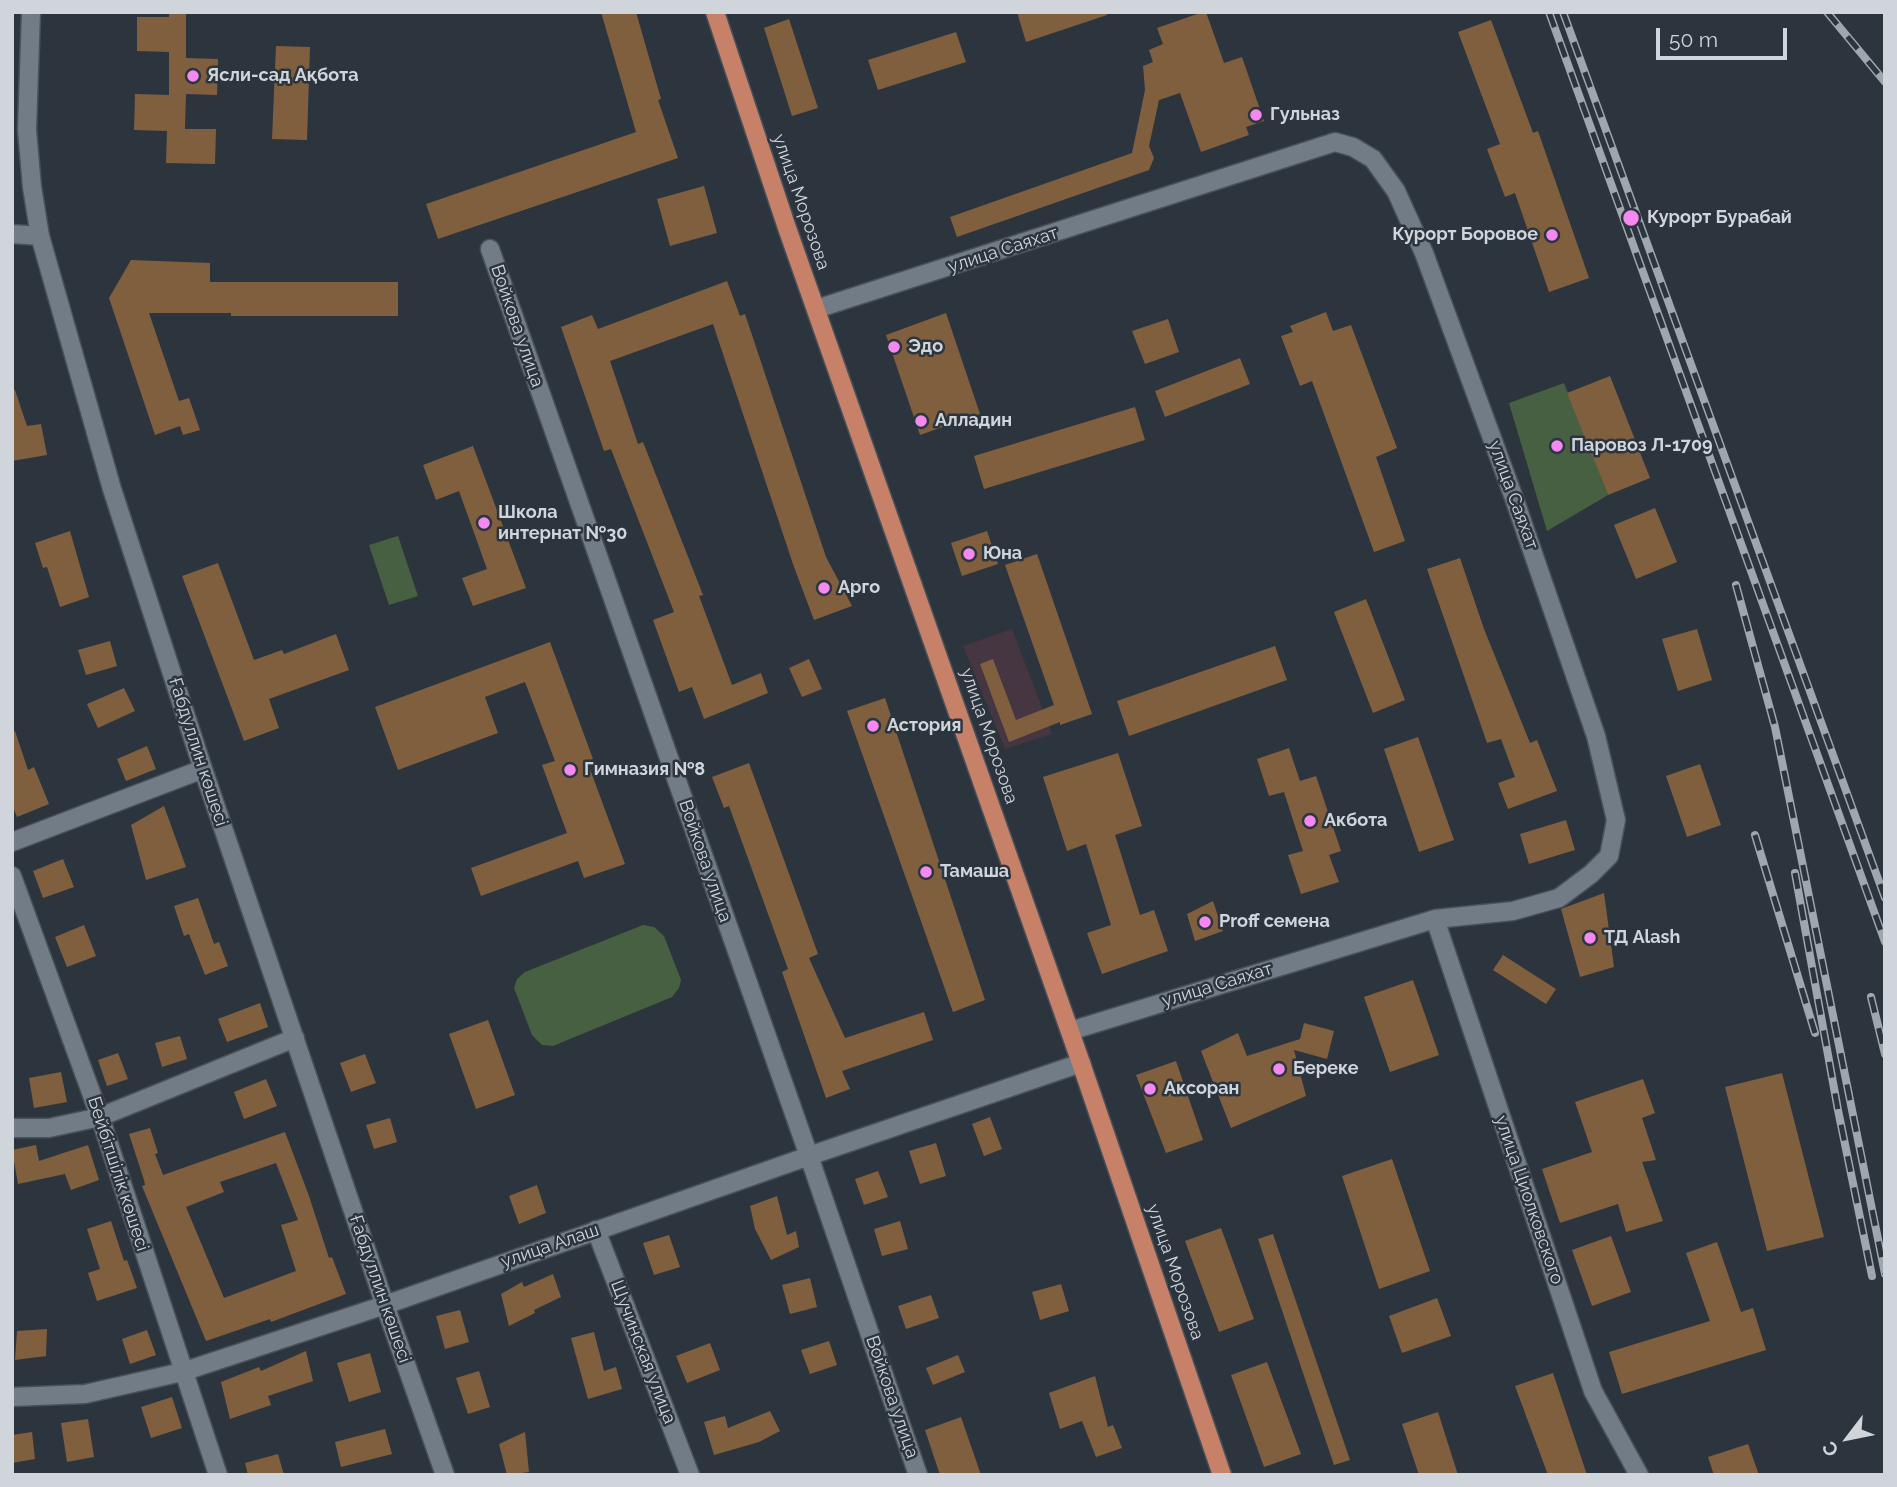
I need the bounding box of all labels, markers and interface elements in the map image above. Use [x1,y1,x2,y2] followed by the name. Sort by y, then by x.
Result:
[1659,14,1790,58] scale bar
[1669,27,1718,52] text: 50 m
[207,65,358,87] place label: Ясли-сад Ақбота
[185,68,201,84] marker: Ясли-сад Ақбота
[1270,104,1340,126] place label: Гульназ
[1248,107,1264,123] marker: Гульназ
[768,131,834,273] street label: улица Морозова
[1647,207,1792,229] place label: Курорт Бурабай
[1621,208,1641,228] marker: Курорт Бурабай
[945,222,1061,278] street label: улица Саяхат
[1392,224,1538,246] place label: Курорт Боровое
[1544,227,1560,243] marker: Курорт Боровое
[486,262,548,390] street label: Войкова улица
[908,336,943,358] place label: Эдо
[886,339,902,355] marker: Эдо
[935,410,1012,432] place label: Алладин
[913,413,929,429] marker: Алладин
[1571,435,1713,457] place label: Паровоз Л-1709
[1483,438,1543,552] street label: улица Саяхат
[1549,438,1565,454] marker: Паровоз Л-1709
[498,502,627,544] place label: Школа интернат №30
[476,515,492,531] marker: Школа интернат №30
[983,543,1022,565] place label: Юна
[961,546,977,562] marker: Юна
[838,577,880,599] place label: Арго
[816,580,832,596] marker: Арго
[956,665,1022,807] street label: улица Морозова
[164,675,232,829] street label: Ғабдуллин көшесі
[887,715,961,737] place label: Астория
[865,718,881,734] marker: Астория
[584,759,705,781] place label: Гимназия №8
[562,762,578,778] marker: Гимназия №8
[674,797,736,925] street label: Войкова улица
[1324,810,1387,832] place label: Акбота
[1302,813,1318,829] marker: Акбота
[940,861,1009,883] place label: Тамаша
[918,864,934,880] marker: Тамаша
[1219,911,1330,933] place label: Proff семена
[1197,914,1213,930] marker: Proff семена
[1604,927,1680,949] place label: ТД Alash
[1582,930,1598,946] marker: ТД Alash
[1159,958,1275,1012] street label: улица Саяхат
[1293,1058,1359,1080] place label: Береке
[1271,1061,1287,1077] marker: Береке
[1164,1078,1239,1100] place label: Аксоран
[1142,1081,1158,1097] marker: Аксоран
[83,1094,153,1254] street label: Бейбітшілік көшесі
[1490,1113,1568,1287] street label: улица Циолковского
[1142,1201,1208,1343] street label: улица Морозова
[345,1212,415,1366] street label: Ғабдуллин көшесі
[498,1219,602,1273] street label: улица Алаш
[606,1277,680,1427] street label: Щучинская улица
[861,1333,923,1461] street label: Войкова улица
[1813,1403,1883,1473] north arrow
[1817,1438,1843,1460] text: С

